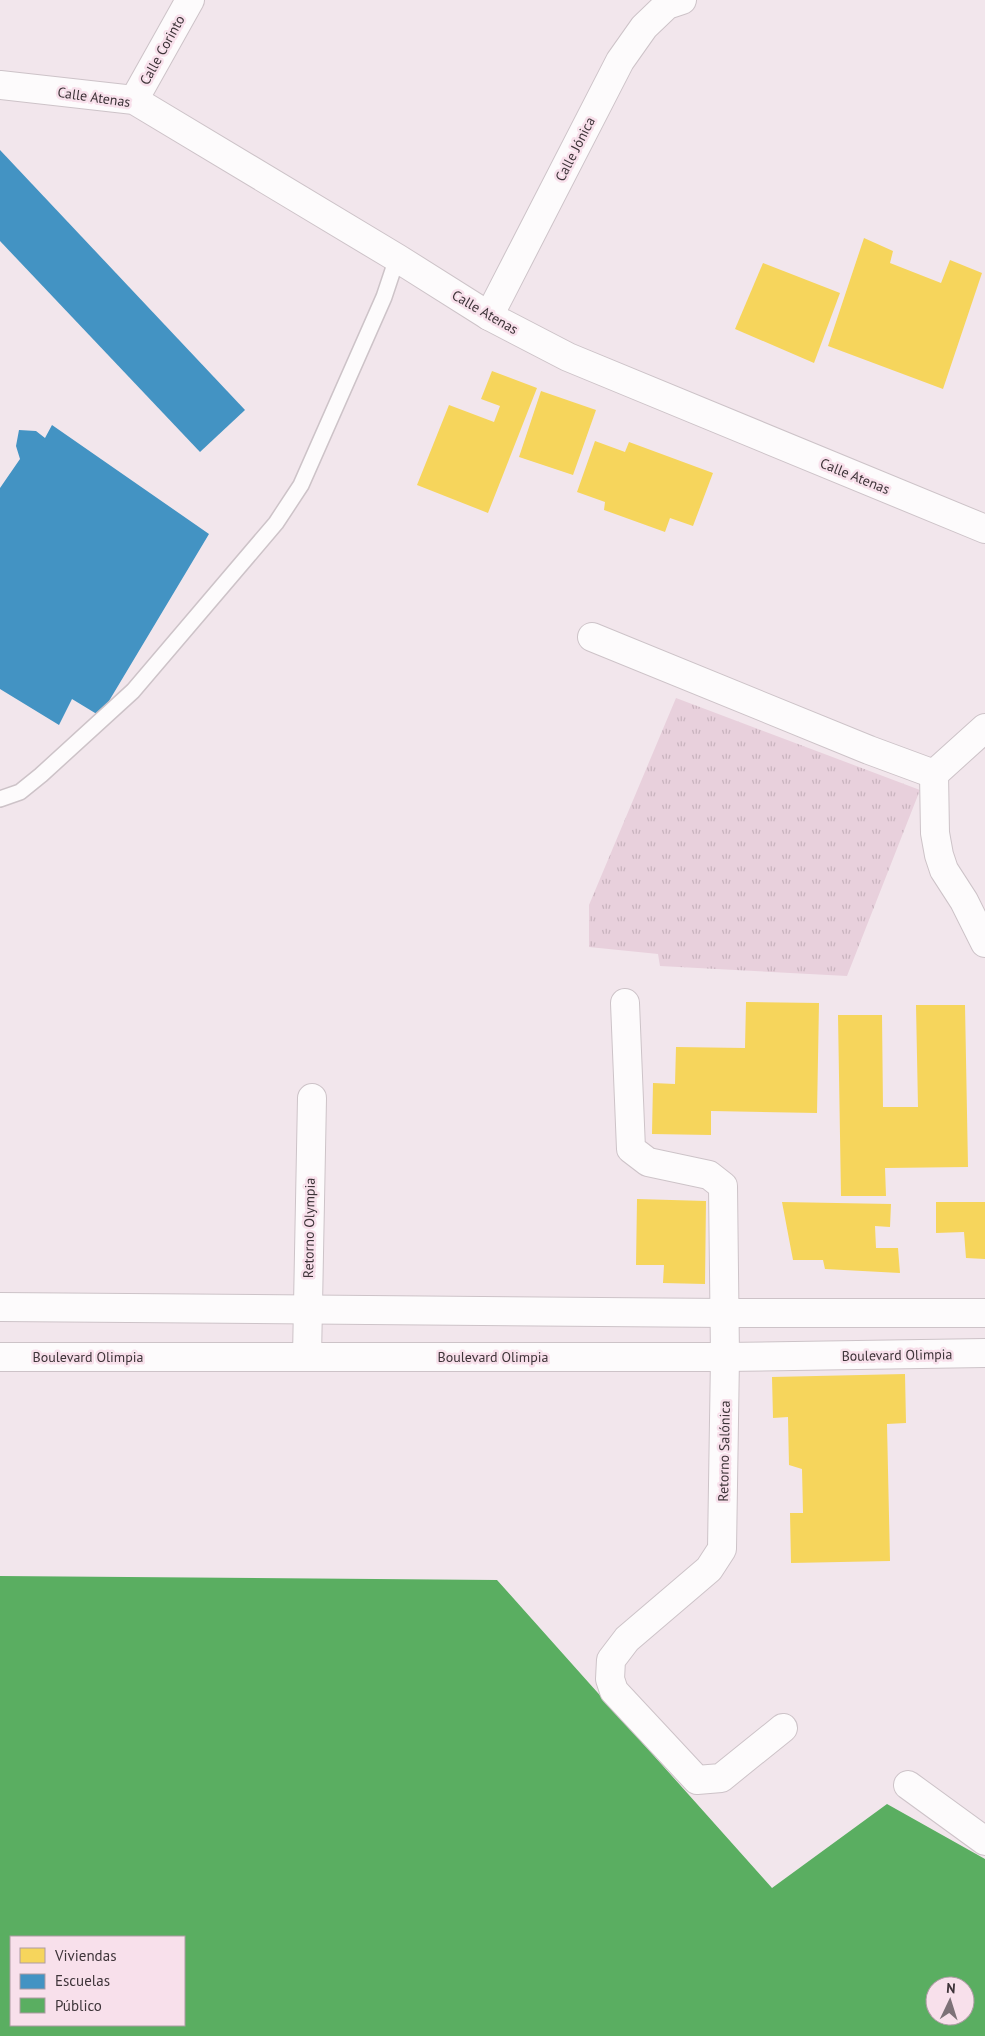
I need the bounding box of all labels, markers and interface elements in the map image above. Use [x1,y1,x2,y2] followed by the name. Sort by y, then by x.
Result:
[135,12,189,88] street label: Calle Corinto
[56,83,132,111] street label: Calle Atenas
[551,114,599,184] street label: Calle Jónica
[449,286,521,338] street label: Calle Atenas
[818,454,893,498] street label: Calle Atenas
[299,1178,319,1278] street label: Retorno Olympia
[841,1345,953,1365] street label: Boulevard Olimpia
[33,1348,143,1366] street label: Boulevard Olimpia
[438,1348,548,1366] street label: Boulevard Olimpia
[714,1400,734,1502] street label: Retorno Salónica
[10,1936,185,2026] legend
[54,1946,116,1965] text: Viviendas
[55,1971,110,1990] text: Escuelas
[925,1976,975,2026] north arrow
[946,1979,956,1997] text: N
[55,1996,102,2015] text: Público

